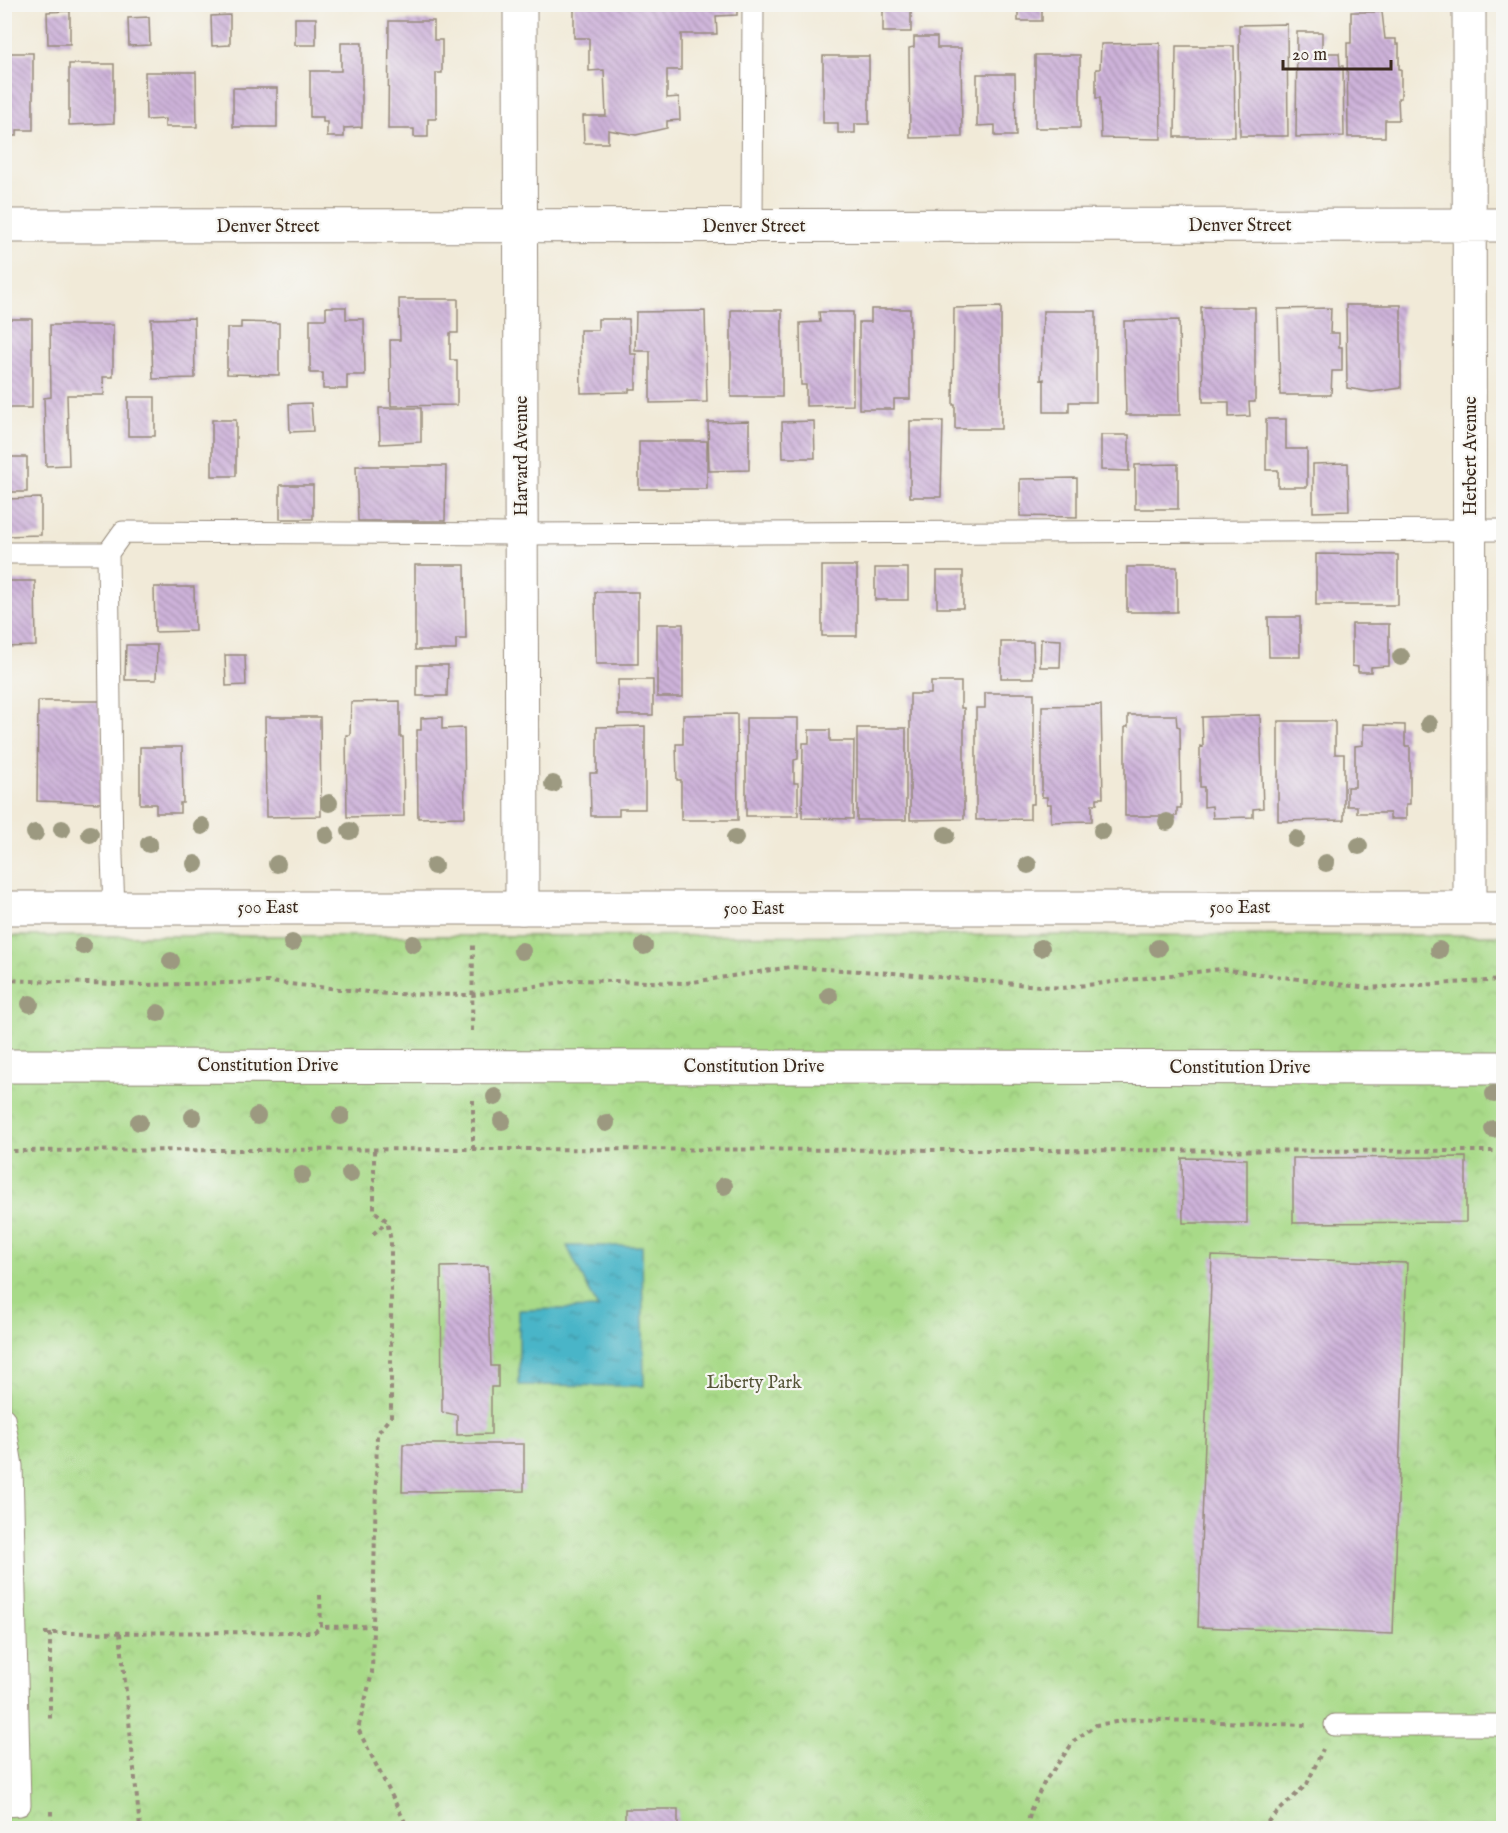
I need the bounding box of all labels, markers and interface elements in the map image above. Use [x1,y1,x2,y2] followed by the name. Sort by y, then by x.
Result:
[1283,33,1391,71] scale bar
[1292,44,1327,67] text: 20 m
[1188,215,1292,238] street label: Denver Street
[216,216,320,239] street label: Denver Street
[702,216,806,239] street label: Denver Street
[511,396,534,516] street label: Harvard Avenue
[1460,396,1483,516] street label: Herbert Avenue
[238,897,298,920] street label: 500 East
[1210,897,1270,920] street label: 500 East
[724,898,784,921] street label: 500 East
[198,1055,338,1078] street label: Constitution Drive
[684,1056,824,1079] street label: Constitution Drive
[1170,1057,1310,1080] street label: Constitution Drive
[706,1372,802,1395] park label: Liberty Park

